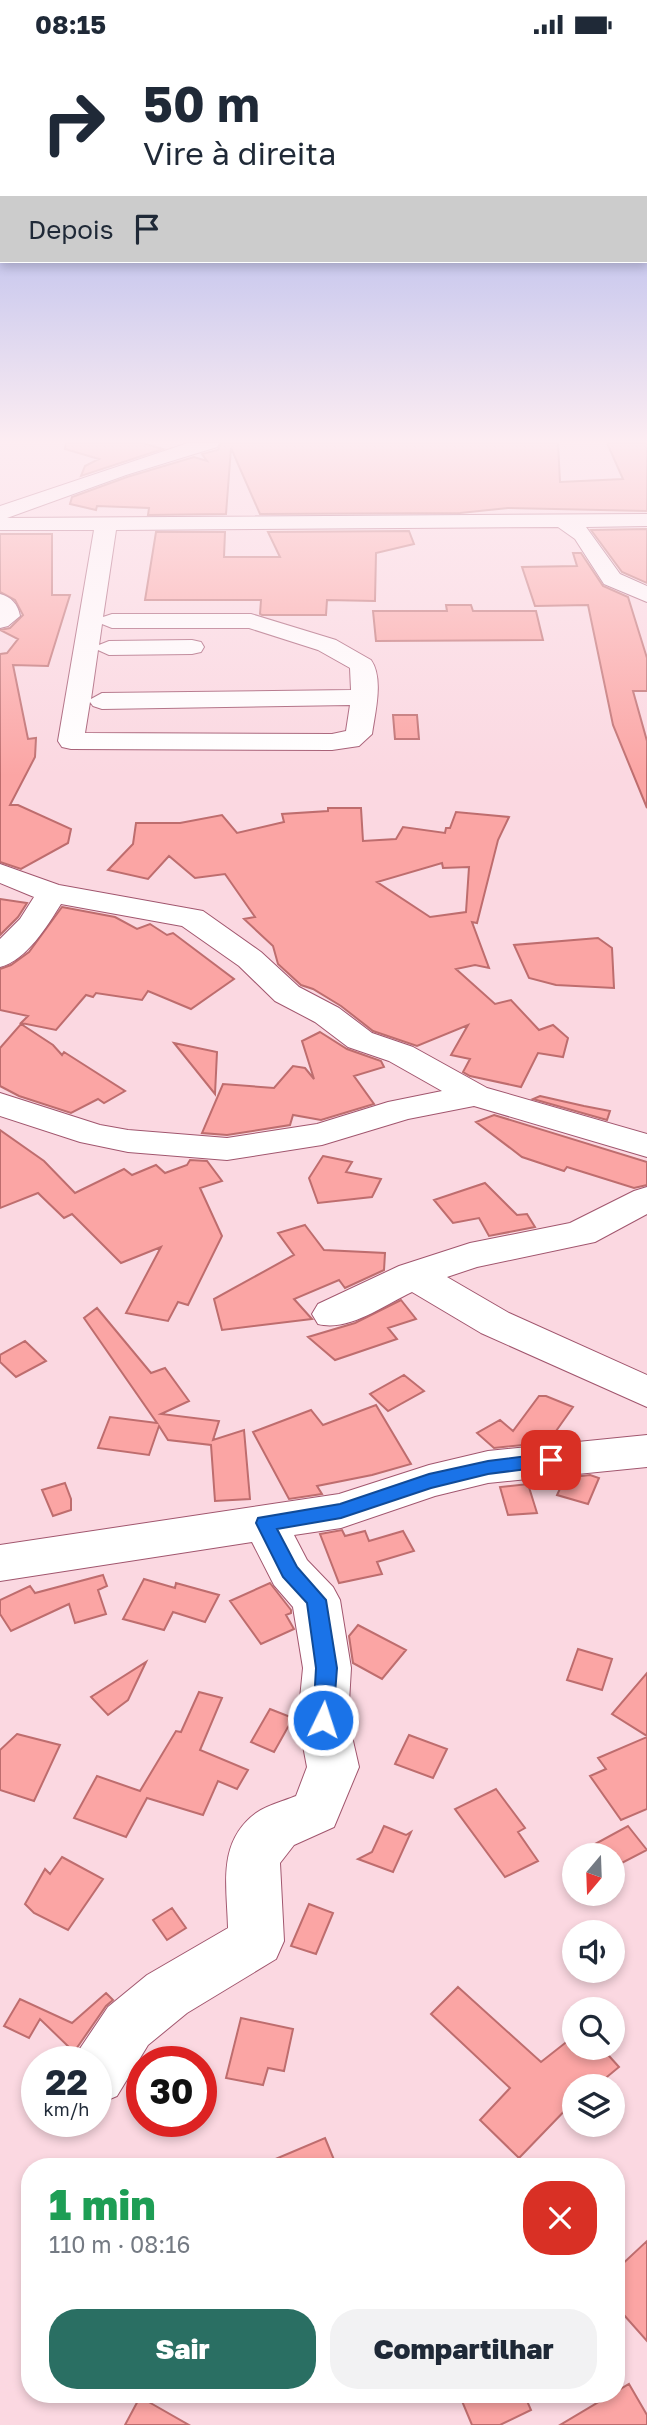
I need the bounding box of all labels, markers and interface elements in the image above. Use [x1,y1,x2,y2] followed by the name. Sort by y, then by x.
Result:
[35,9,106,40] text: 08:15
[143,74,260,133] text: 50 m
[28,77,119,168] icon: right
[143,134,336,172] text: Vire à direita
[128,210,166,248] icon: arrive
[28,214,114,245] text: Depois
[521,1430,581,1490] pin
[532,1441,570,1479] icon: arrive
[286,1683,360,1757] position arrow
[562,1843,625,1906] north arrow
[562,1843,625,2137] map controls
[562,1920,625,1983] button: sound
[562,1997,625,2060] button: search
[126,2046,217,2137] speed limit sign: 30
[45,2061,88,2103] text: 22
[562,2074,625,2137] button: layers
[44,2098,89,2120] text: km/h
[49,2179,156,2229] text: 1 min
[523,2181,597,2255] button: close
[49,2230,190,2258] text: 110 m · 08:16
[49,2309,316,2389] button: Sair
[330,2309,597,2389] button: Compartilhar

